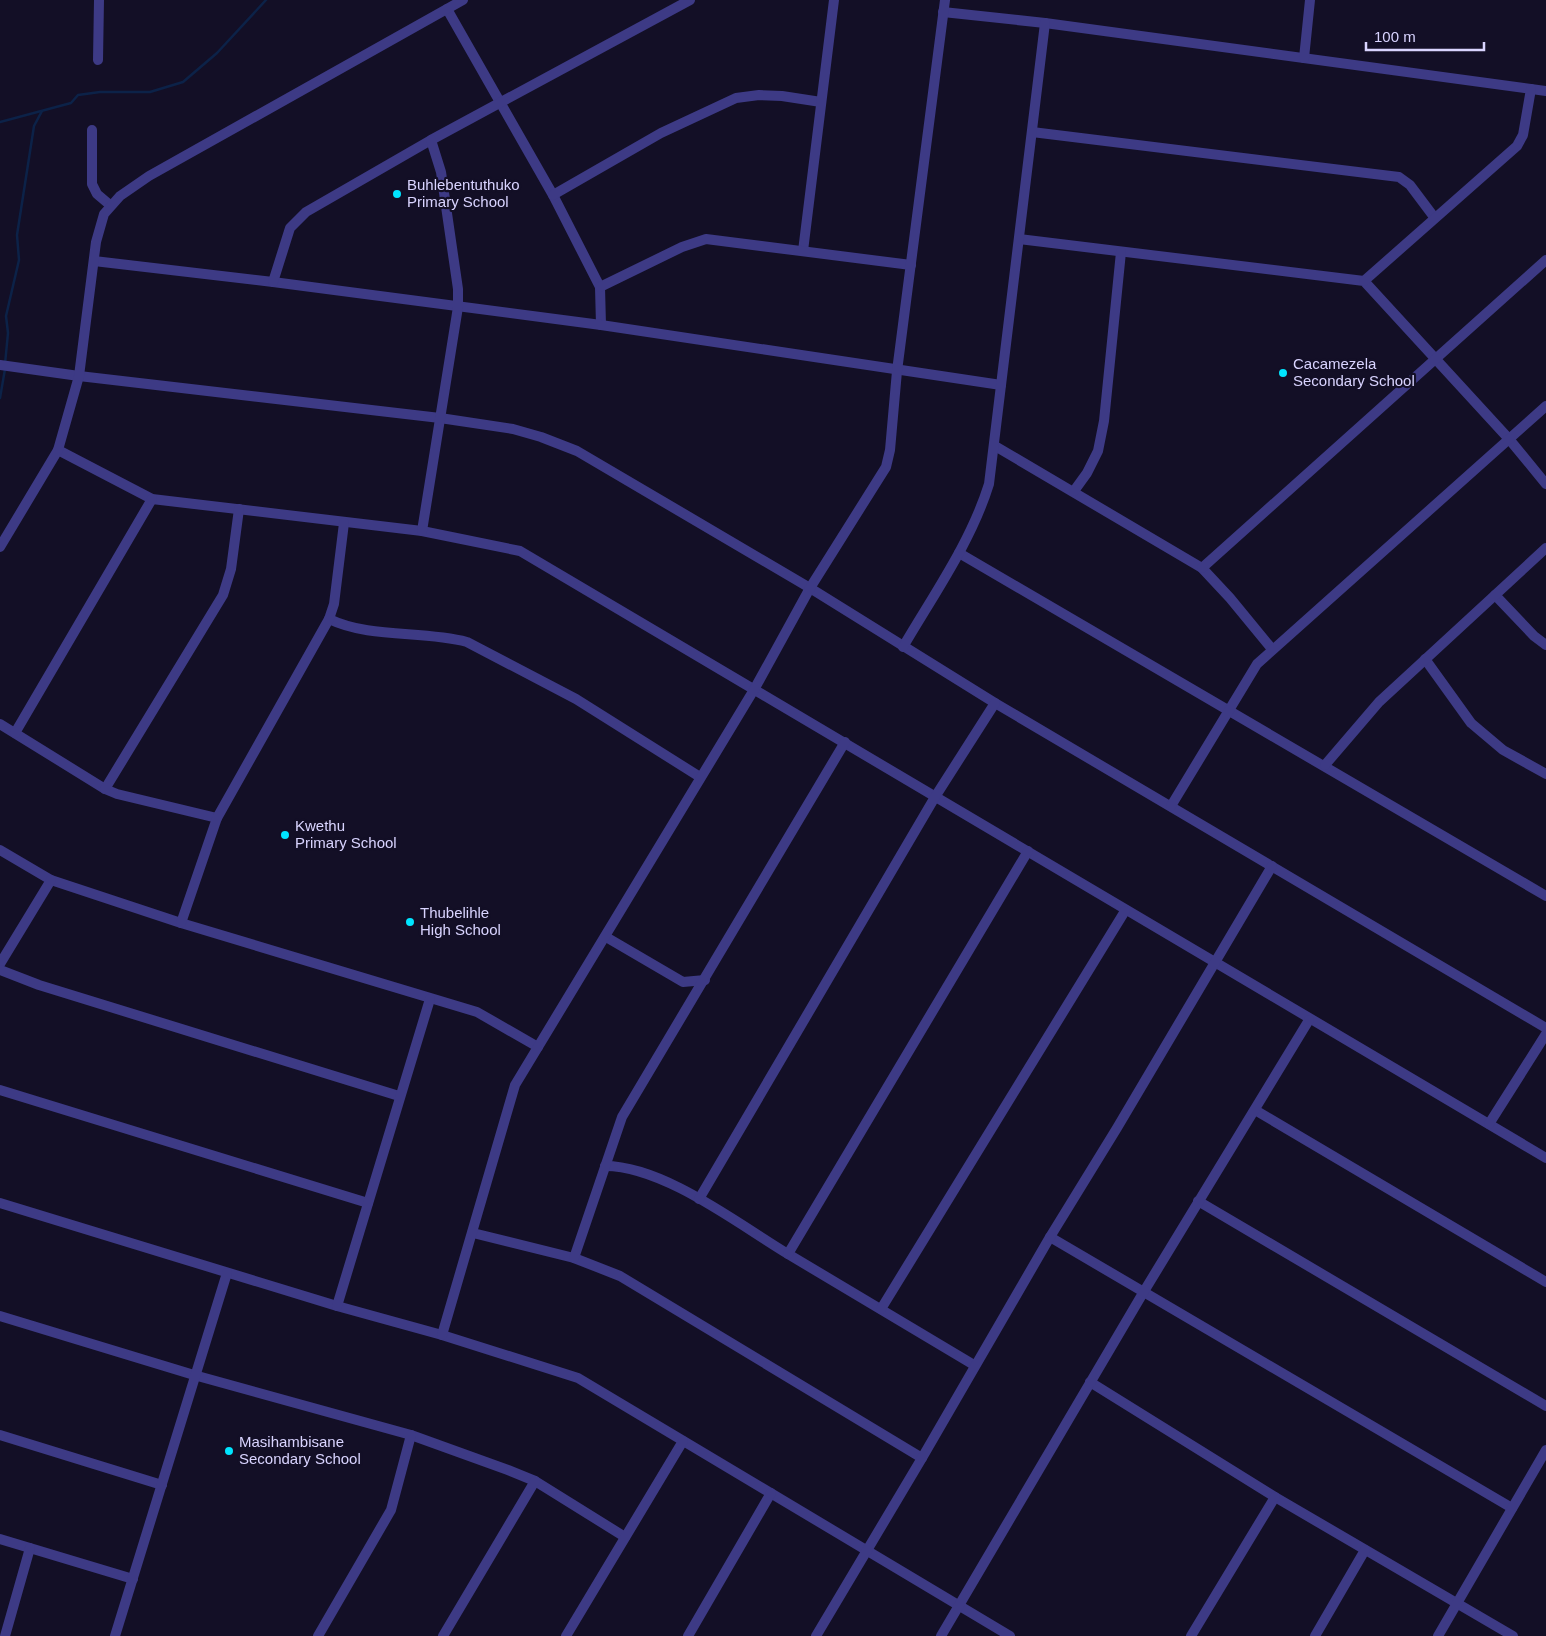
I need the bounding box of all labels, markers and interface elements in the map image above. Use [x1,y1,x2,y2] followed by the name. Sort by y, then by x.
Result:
[1366,20,1484,52] scale bar
[1374,28,1416,45] text: 100 m
[407,176,520,210] place label: Buhlebentuthuko Primary School
[391,188,403,200] marker: Buhlebentuthuko Primary School
[1293,355,1415,389] place label: Cacamezela Secondary School
[1277,367,1289,379] marker: Cacamezela Secondary School
[295,817,397,851] place label: Kwethu Primary School
[279,829,291,841] marker: Kwethu Primary School
[420,904,501,938] place label: Thubelihle High School
[404,916,416,928] marker: Thubelihle High School
[239,1433,361,1467] place label: Masihambisane Secondary School
[223,1445,235,1457] marker: Masihambisane Secondary School

